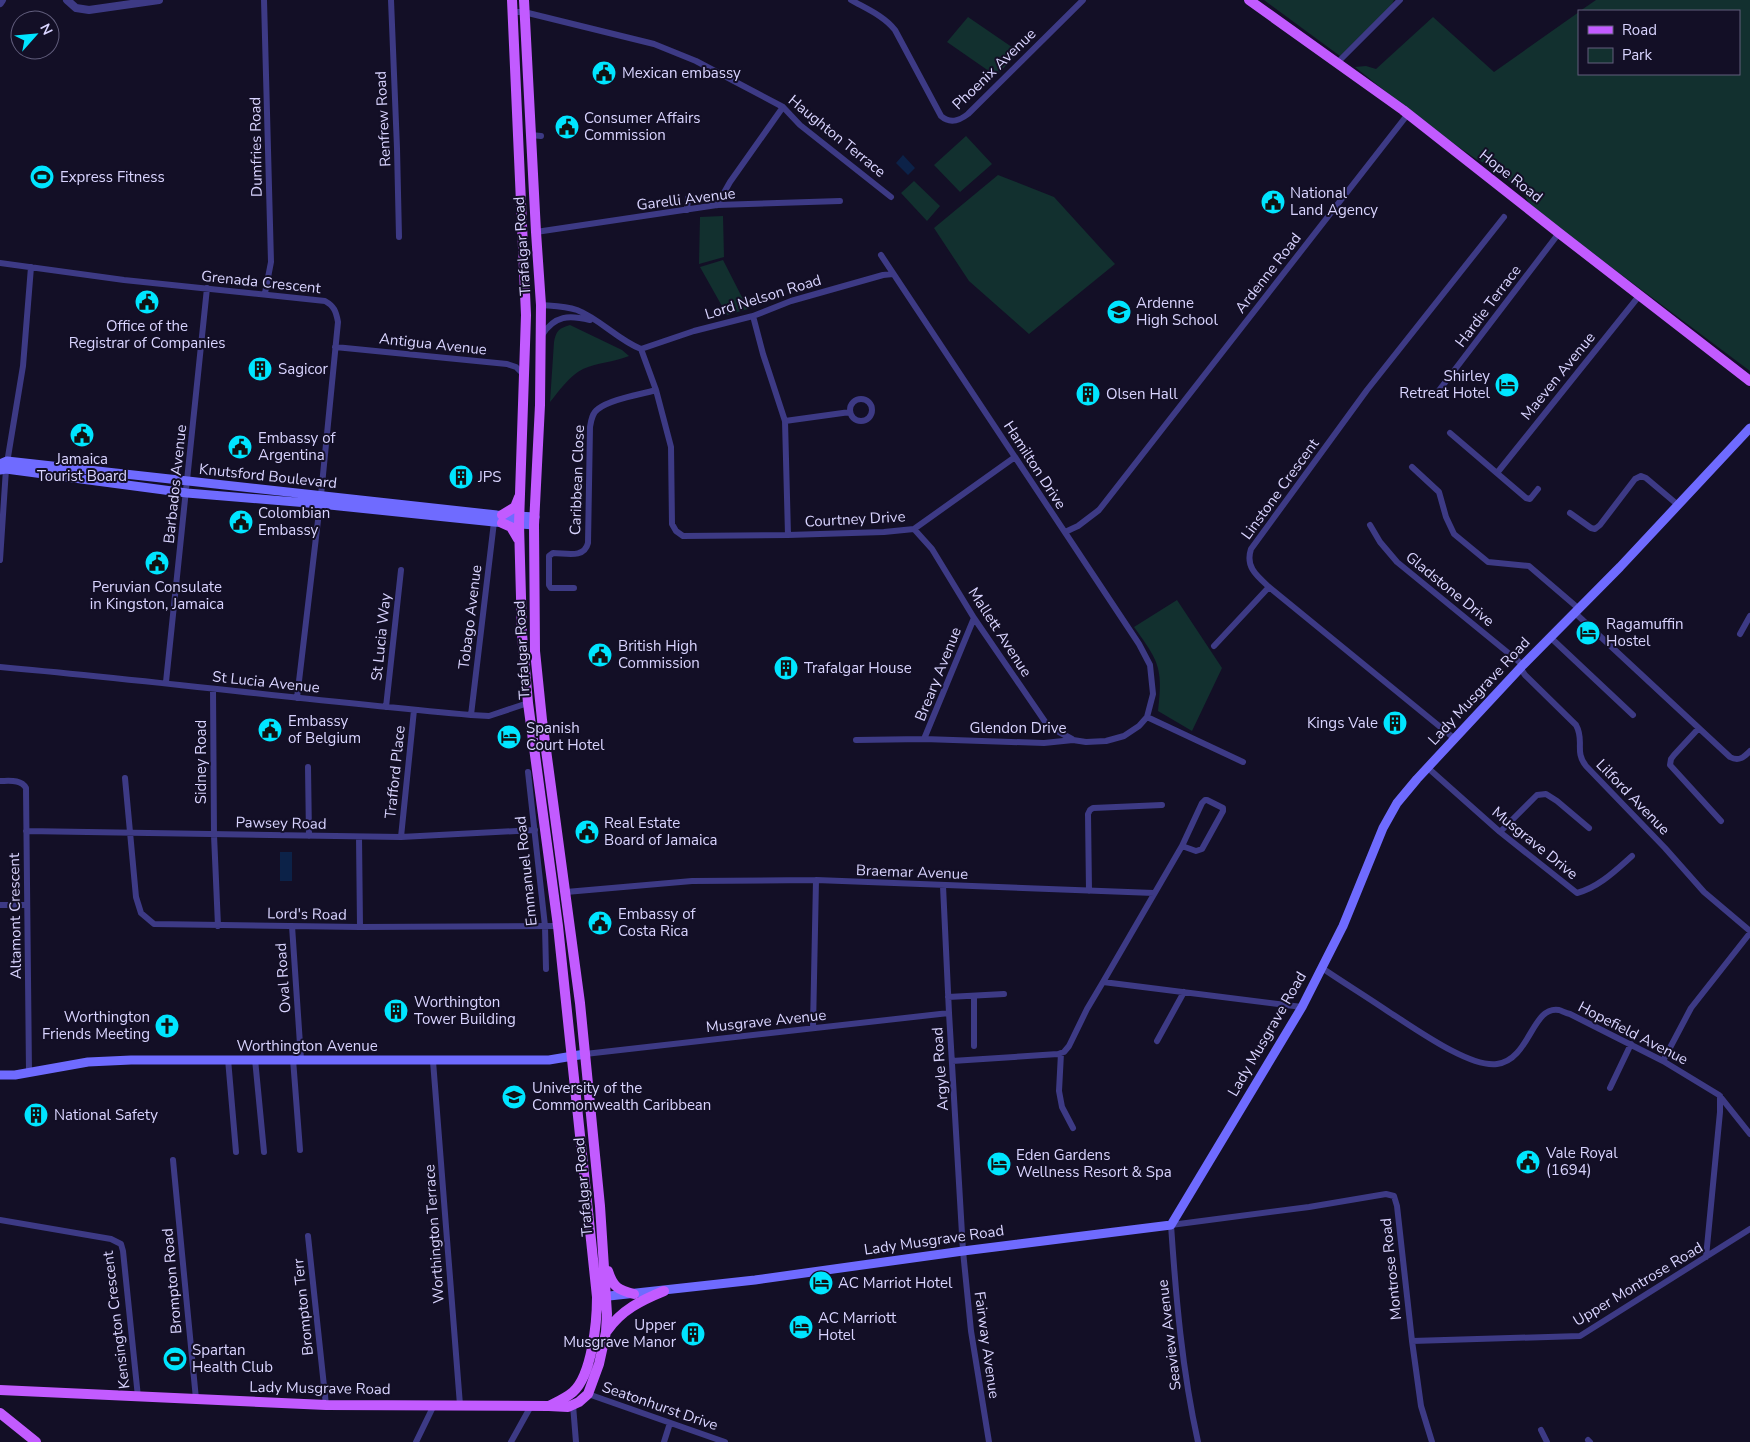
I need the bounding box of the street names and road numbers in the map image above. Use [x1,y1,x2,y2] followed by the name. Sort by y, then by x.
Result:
[948,24,1040,114] street label: Phoenix Avenue
[371,71,395,167] street label: Renfrew Road
[784,90,890,182] street label: Haughton Terrace
[245,97,267,197] street label: Dumfries Road
[1475,145,1547,207] street label: Hope Road
[635,183,737,215] street label: Garelli Avenue
[509,196,535,296] street label: Trafalgar Road
[1230,229,1306,317] street label: Ardenne Road
[1451,261,1525,351] street label: Hardie Terrace
[200,266,323,298] street label: Grenada Crescent
[702,270,824,324] street label: Lord Nelson Road
[378,328,488,360] street label: Antigua Avenue
[1516,328,1600,424] street label: Maeven Avenue
[999,417,1071,513] street label: Hamilton Drive
[159,424,191,544] street label: Barbados Avenue
[565,424,589,536] street label: Caribbean Close
[1237,434,1324,544] street label: Linstone Crescent
[198,459,338,493] street label: Knutsford Boulevard
[804,506,906,532] street label: Courtney Drive
[1401,547,1499,631] street label: Gladstone Drive
[454,564,486,670] street label: Tobago Avenue
[964,583,1036,681] street label: Mallett Avenue
[366,592,396,682] street label: St Lucia Way
[509,600,535,700] street label: Trafalgar Road
[910,624,966,724] street label: Breary Avenue
[1424,633,1534,749] street label: Lady Musgrave Road
[211,666,321,698] street label: St Lucia Avenue
[970,718,1066,738] street label: Glendon Drive
[191,720,211,804] street label: Sidney Road
[380,724,410,820] street label: Trafford Place
[1592,755,1674,839] street label: Lilford Avenue
[1488,802,1582,884] street label: Musgrave Drive
[235,812,327,834] street label: Pawsey Road
[510,815,542,927] street label: Emmanuel Road
[4,852,26,979] street label: Altamont Crescent
[855,860,969,884] street label: Braemar Avenue
[267,903,347,925] street label: Lord's Road
[271,942,295,1014] street label: Oval Road
[1223,968,1311,1100] street label: Lady Musgrave Road
[1575,997,1691,1069] street label: Hopefield Avenue
[705,1005,827,1037] street label: Musgrave Avenue
[927,1026,953,1112] street label: Argyle Road
[236,1036,378,1056] street label: Worthington Avenue
[569,1137,597,1237] street label: Trafalgar Road
[419,1164,449,1304] street label: Worthington Terrace
[1376,1217,1406,1321] street label: Montrose Road
[863,1220,1005,1260] street label: Lady Musgrave Road
[157,1227,187,1335] street label: Brompton Road
[1569,1237,1707,1331] street label: Upper Montrose Road
[98,1249,134,1390] street label: Kensington Crescent
[288,1257,318,1357] street label: Brompton Terr
[1152,1278,1186,1392] street label: Seaview Avenue
[970,1290,1004,1400] street label: Fairway Avenue
[249,1377,391,1399] street label: Lady Musgrave Road
[599,1377,721,1435] street label: Seatonhurst Drive

